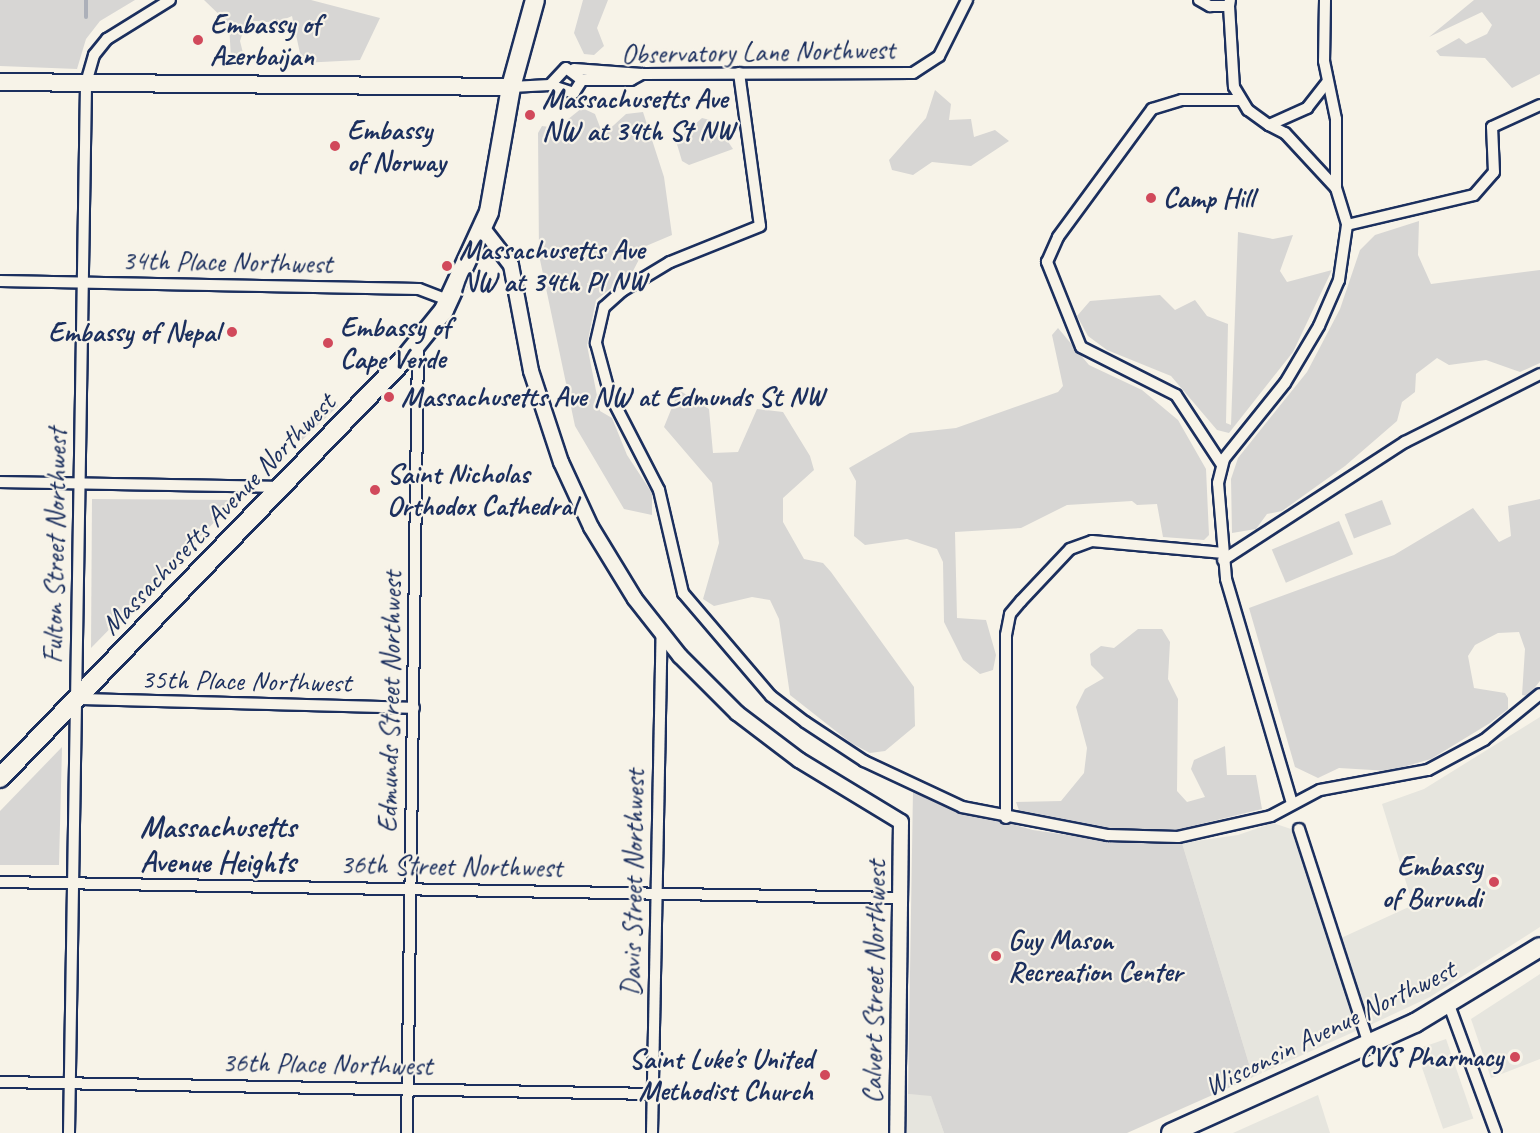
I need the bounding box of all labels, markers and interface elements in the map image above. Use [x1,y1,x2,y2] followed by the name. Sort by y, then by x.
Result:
[210,7,320,73] place label: Embassy of Azerbaijan
[191,33,205,47] marker: Embassy of Azerbaijan
[620,33,896,71] street label: Observatory Lane Northwest
[542,82,737,148] place label: Massachusetts Ave NW at 34th St NW
[523,108,537,122] marker: Massachusetts Ave NW at 34th St NW
[347,113,445,179] place label: Embassy of Norway
[328,139,342,153] marker: Embassy of Norway
[1163,181,1254,215] place label: Camp Hill
[1144,191,1158,205] marker: Camp Hill
[459,233,649,299] place label: Massachusetts Ave NW at 34th Pl NW
[121,243,333,281] street label: 34th Place Northwest
[440,259,454,273] marker: Massachusetts Ave NW at 34th Pl NW
[340,310,450,376] place label: Embassy of Cape Verde
[49,315,220,349] place label: Embassy of Nepal
[225,325,239,339] marker: Embassy of Nepal
[321,336,335,350] marker: Embassy of Cape Verde
[401,380,828,414] place label: Massachusetts Ave NW at Edmunds St NW
[94,386,342,642] street label: Massachusetts Avenue Northwest
[382,390,396,404] marker: Massachusetts Ave NW at Edmunds St NW
[36,428,74,664] street label: Fulton Street Northwest
[387,457,577,523] place label: Saint Nicholas Orthodox Cathedral
[368,483,382,497] marker: Saint Nicholas Orthodox Cathedral
[371,571,409,833] street label: Edmunds Street Northwest
[140,662,352,700] street label: 35th Place Northwest
[614,769,652,997] street label: Davis Street Northwest
[140,809,296,880] district label: Massachusetts Avenue Heights
[339,847,563,885] street label: 36th Street Northwest
[1382,849,1482,915] place label: Embassy of Burundi
[855,860,893,1104] street label: Calvert Street Northwest
[1487,875,1501,889] marker: Embassy of Burundi
[1008,923,1182,989] place label: Guy Mason Recreation Center
[989,949,1003,963] marker: Guy Mason Recreation Center
[1199,953,1461,1103] street label: Wisconsin Avenue Northwest
[1359,1040,1503,1074] place label: CVS Pharmacy
[630,1042,813,1108] place label: Saint Luke's United Methodist Church
[221,1045,433,1083] street label: 36th Place Northwest
[1508,1050,1522,1064] marker: CVS Pharmacy
[818,1068,832,1082] marker: Saint Luke's United Methodist Church

